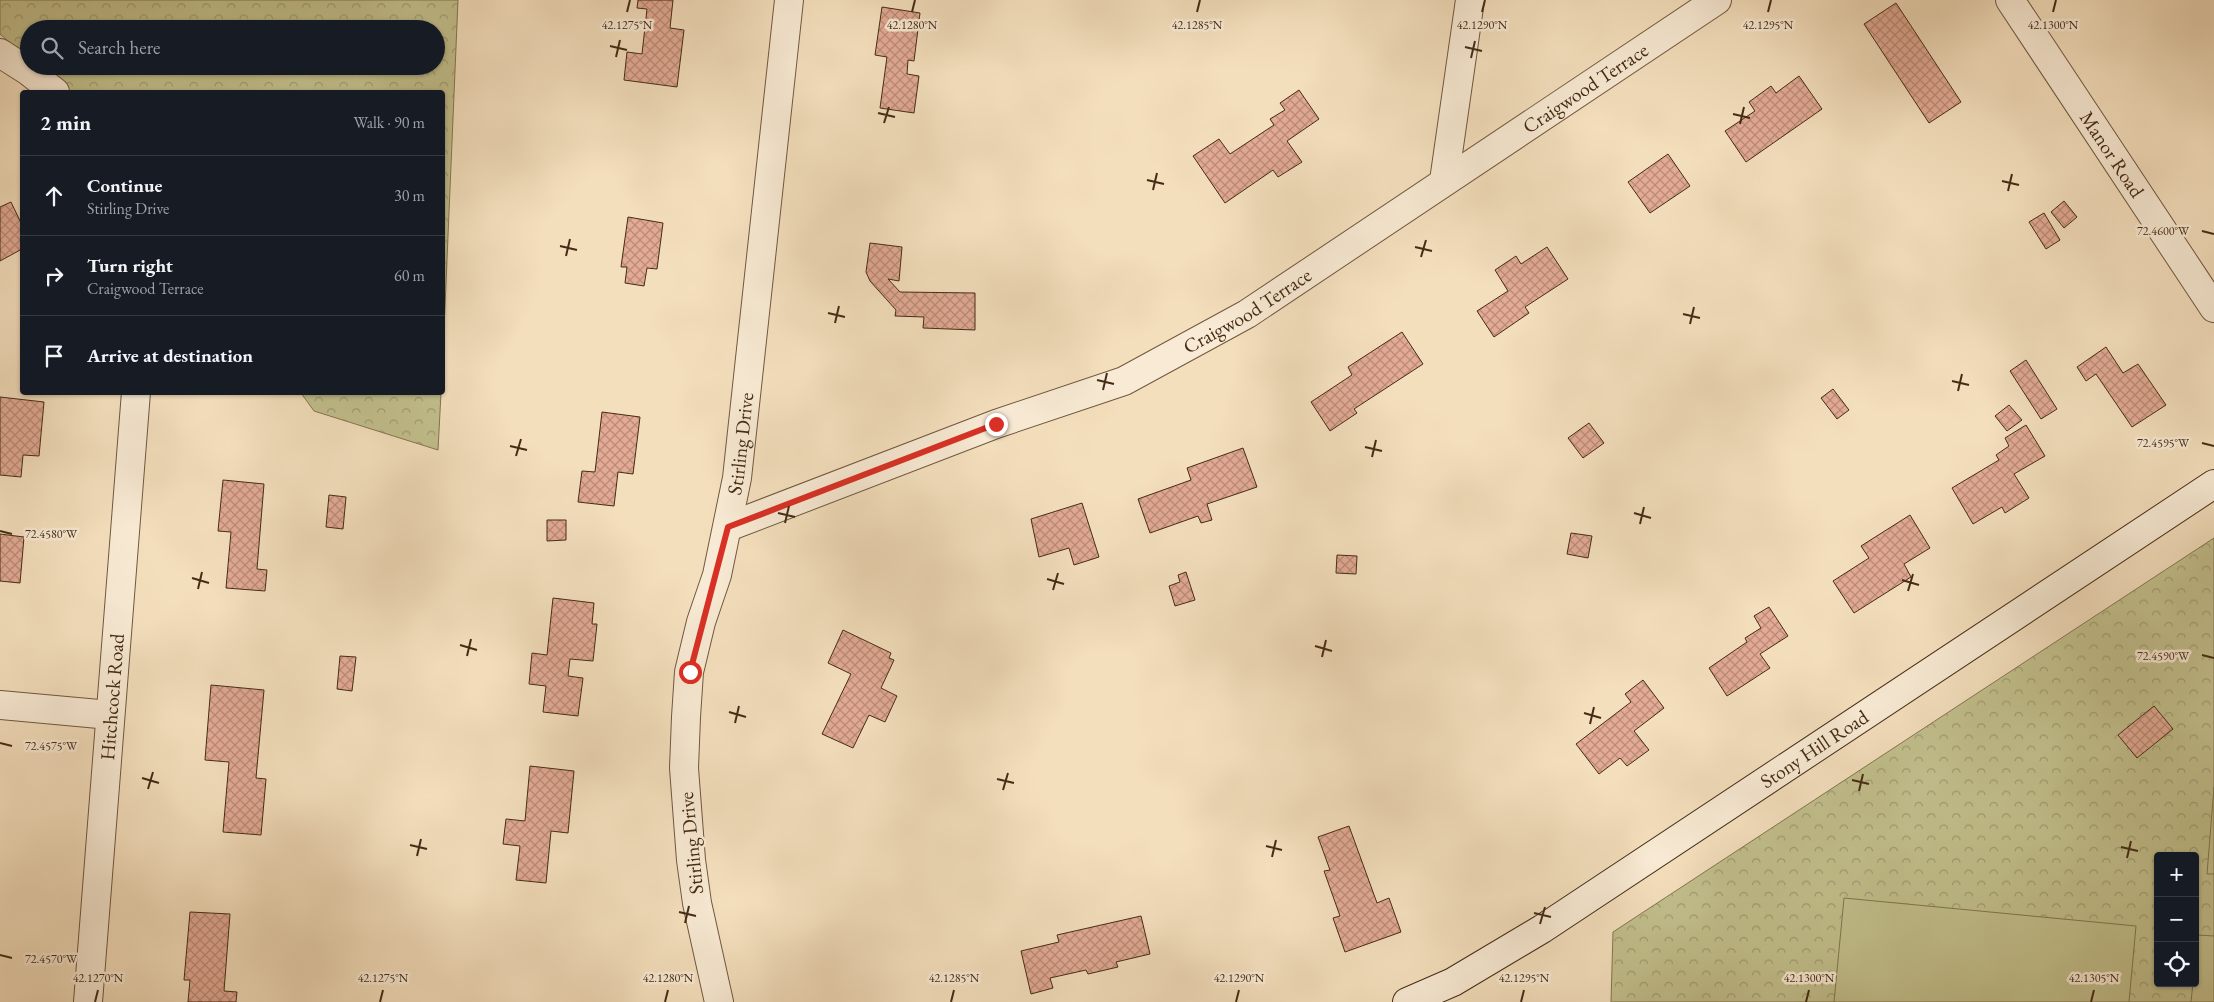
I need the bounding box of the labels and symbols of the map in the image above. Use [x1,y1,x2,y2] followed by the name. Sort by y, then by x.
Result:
[602,17,653,33] text: 42.1275°N
[887,17,938,33] text: 42.1280°N
[1172,17,1223,33] text: 42.1285°N
[1457,17,1508,33] text: 42.1290°N
[1743,17,1794,33] text: 42.1295°N
[2028,17,2079,33] text: 42.1300°N
[1517,37,1653,139] street label: Craigwood Terrace
[2074,106,2151,203] street label: Manor Road
[2137,223,2190,239] text: 72.4600°W
[1178,262,1316,359] street label: Craigwood Terrace
[721,391,759,497] street label: Stirling Drive
[985,413,1008,436] route end
[2137,435,2190,451] text: 72.4595°W
[25,526,78,542] text: 72.4580°W
[94,632,130,761] street label: Hitchcock Road
[2137,648,2190,664] text: 72.4590°W
[679,661,702,684] route start
[1755,703,1874,794] street label: Stony Hill Road
[25,738,78,754] text: 72.4575°W
[673,790,709,895] street label: Stirling Drive
[25,951,78,967] text: 72.4570°W
[73,970,124,986] text: 42.1270°N
[358,970,409,986] text: 42.1275°N
[643,970,694,986] text: 42.1280°N
[929,970,980,986] text: 42.1285°N
[1214,970,1265,986] text: 42.1290°N
[1499,970,1550,986] text: 42.1295°N
[1784,970,1835,986] text: 42.1300°N
[2069,970,2120,986] text: 42.1305°N

